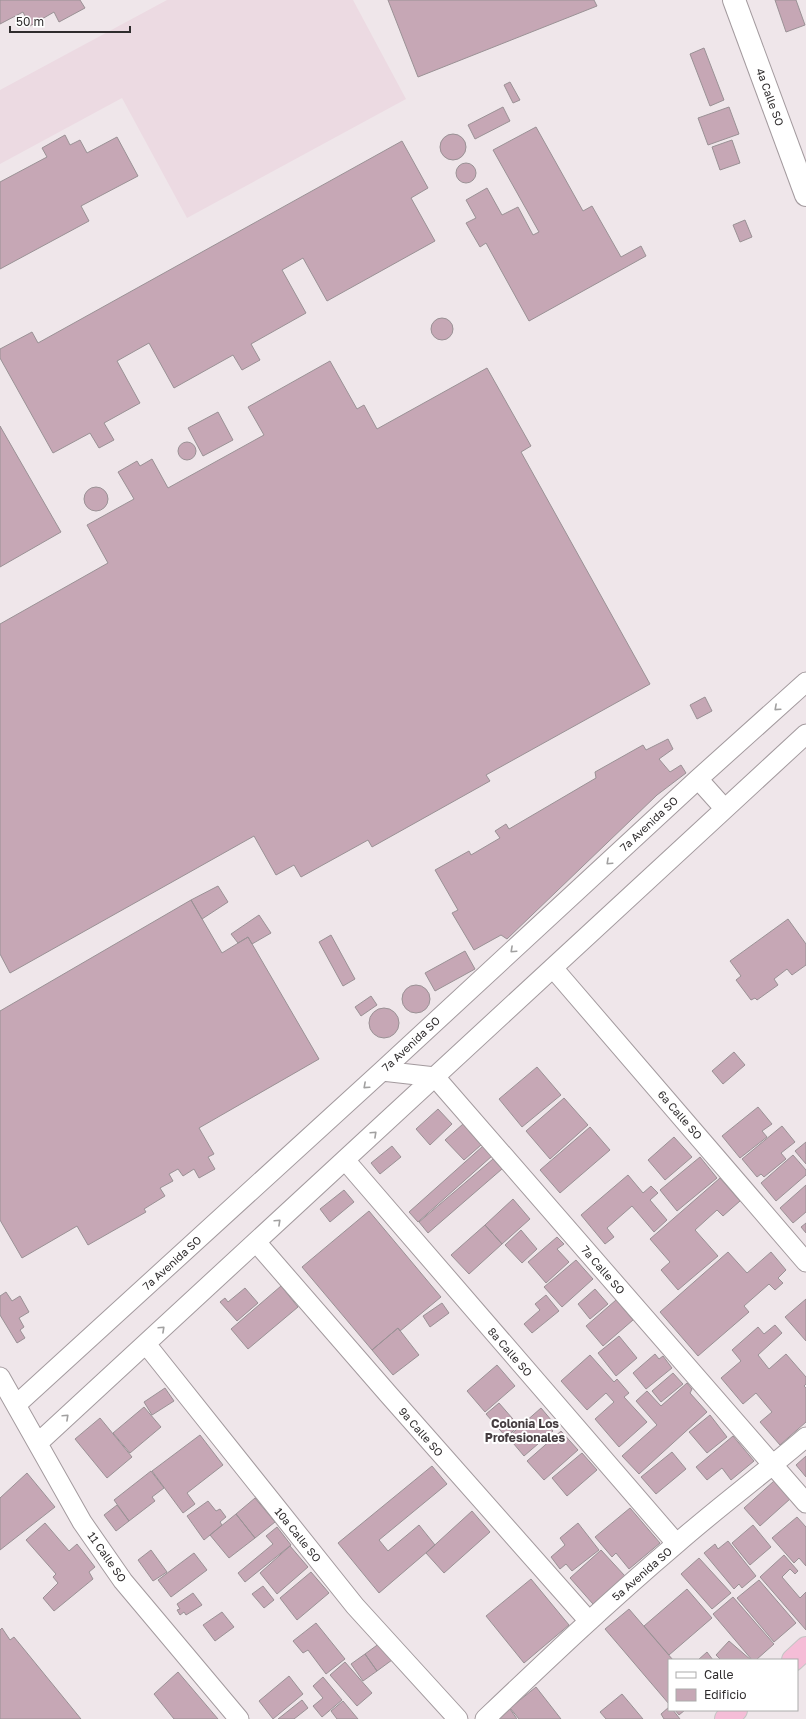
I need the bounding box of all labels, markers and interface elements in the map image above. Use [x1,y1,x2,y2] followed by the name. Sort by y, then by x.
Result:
[10,8,130,34] scale bar
[16,14,44,29] text: 50 m
[754,66,787,128] street label: 4a Calle SO
[774,703,782,711] one-way arrow
[617,793,680,854] street label: 7a Avenida SO
[606,857,613,864] one-way arrow
[510,945,518,953] one-way arrow
[379,1013,442,1074] street label: 7a Avenida SO
[363,1081,371,1088] one-way arrow
[656,1088,705,1142] street label: 6a Calle SO
[369,1131,377,1138] one-way arrow
[273,1219,281,1227] one-way arrow
[140,1233,204,1292] street label: 7a Avenida SO
[579,1243,628,1296] street label: 7a Calle SO
[486,1325,535,1379] street label: 8a Calle SO
[157,1326,165,1334] one-way arrow
[397,1405,446,1459] street label: 9a Calle SO
[62,1415,69,1422] one-way arrow
[485,1416,565,1445] district label: Colonia Los Profesionales
[273,1505,324,1564] street label: 10a Calle SO
[85,1529,129,1584] street label: 11 Calle SO
[609,1544,674,1603] street label: 5a Avenida SO
[668,1659,798,1711] legend
[704,1667,734,1682] text: Calle
[704,1687,746,1702] text: Edificio

